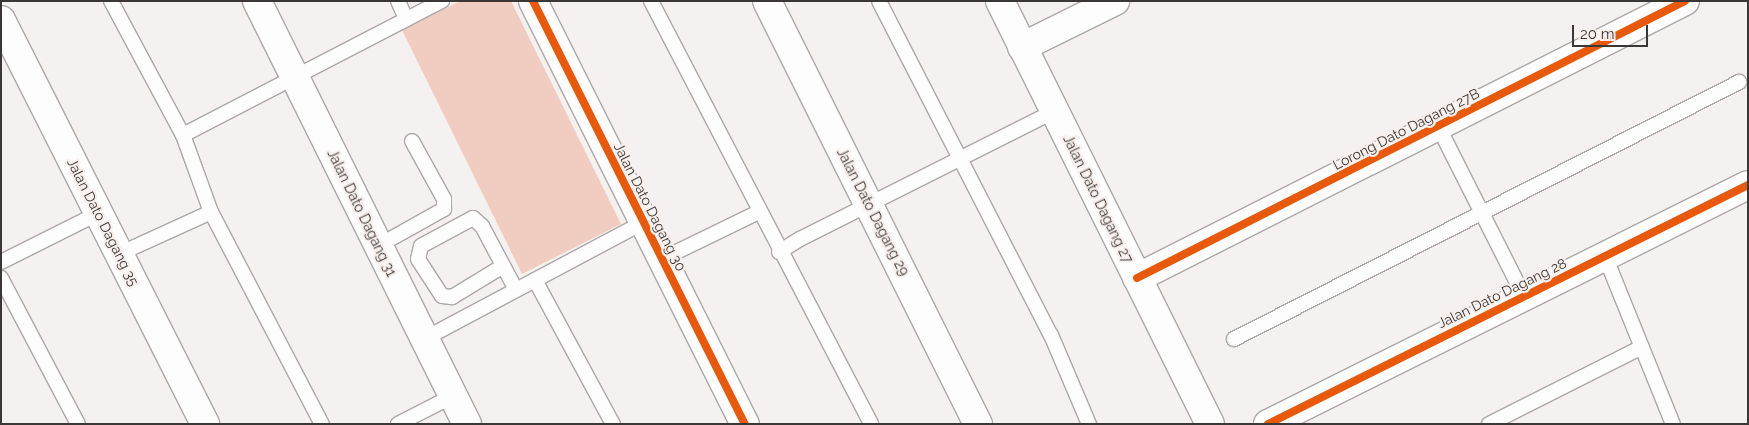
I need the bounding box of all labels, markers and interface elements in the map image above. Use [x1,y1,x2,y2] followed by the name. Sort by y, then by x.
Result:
[1574,15,1650,47] scale bar
[1580,25,1615,43] text: 20 m
[1330,85,1482,173] street label: Lorong Dato Dagang 27B
[1060,132,1136,266] street label: Jalan Dato Dagang 27
[610,140,690,274] street label: Jalan Dato Dagang 30
[833,145,913,279] street label: Jalan Dato Dagang 29
[324,147,400,279] street label: Jalan Dato Dagang 31
[64,155,142,289] street label: Jalan Dato Dagang 35
[1435,254,1569,332] street label: Jalan Dato Dagang 28

